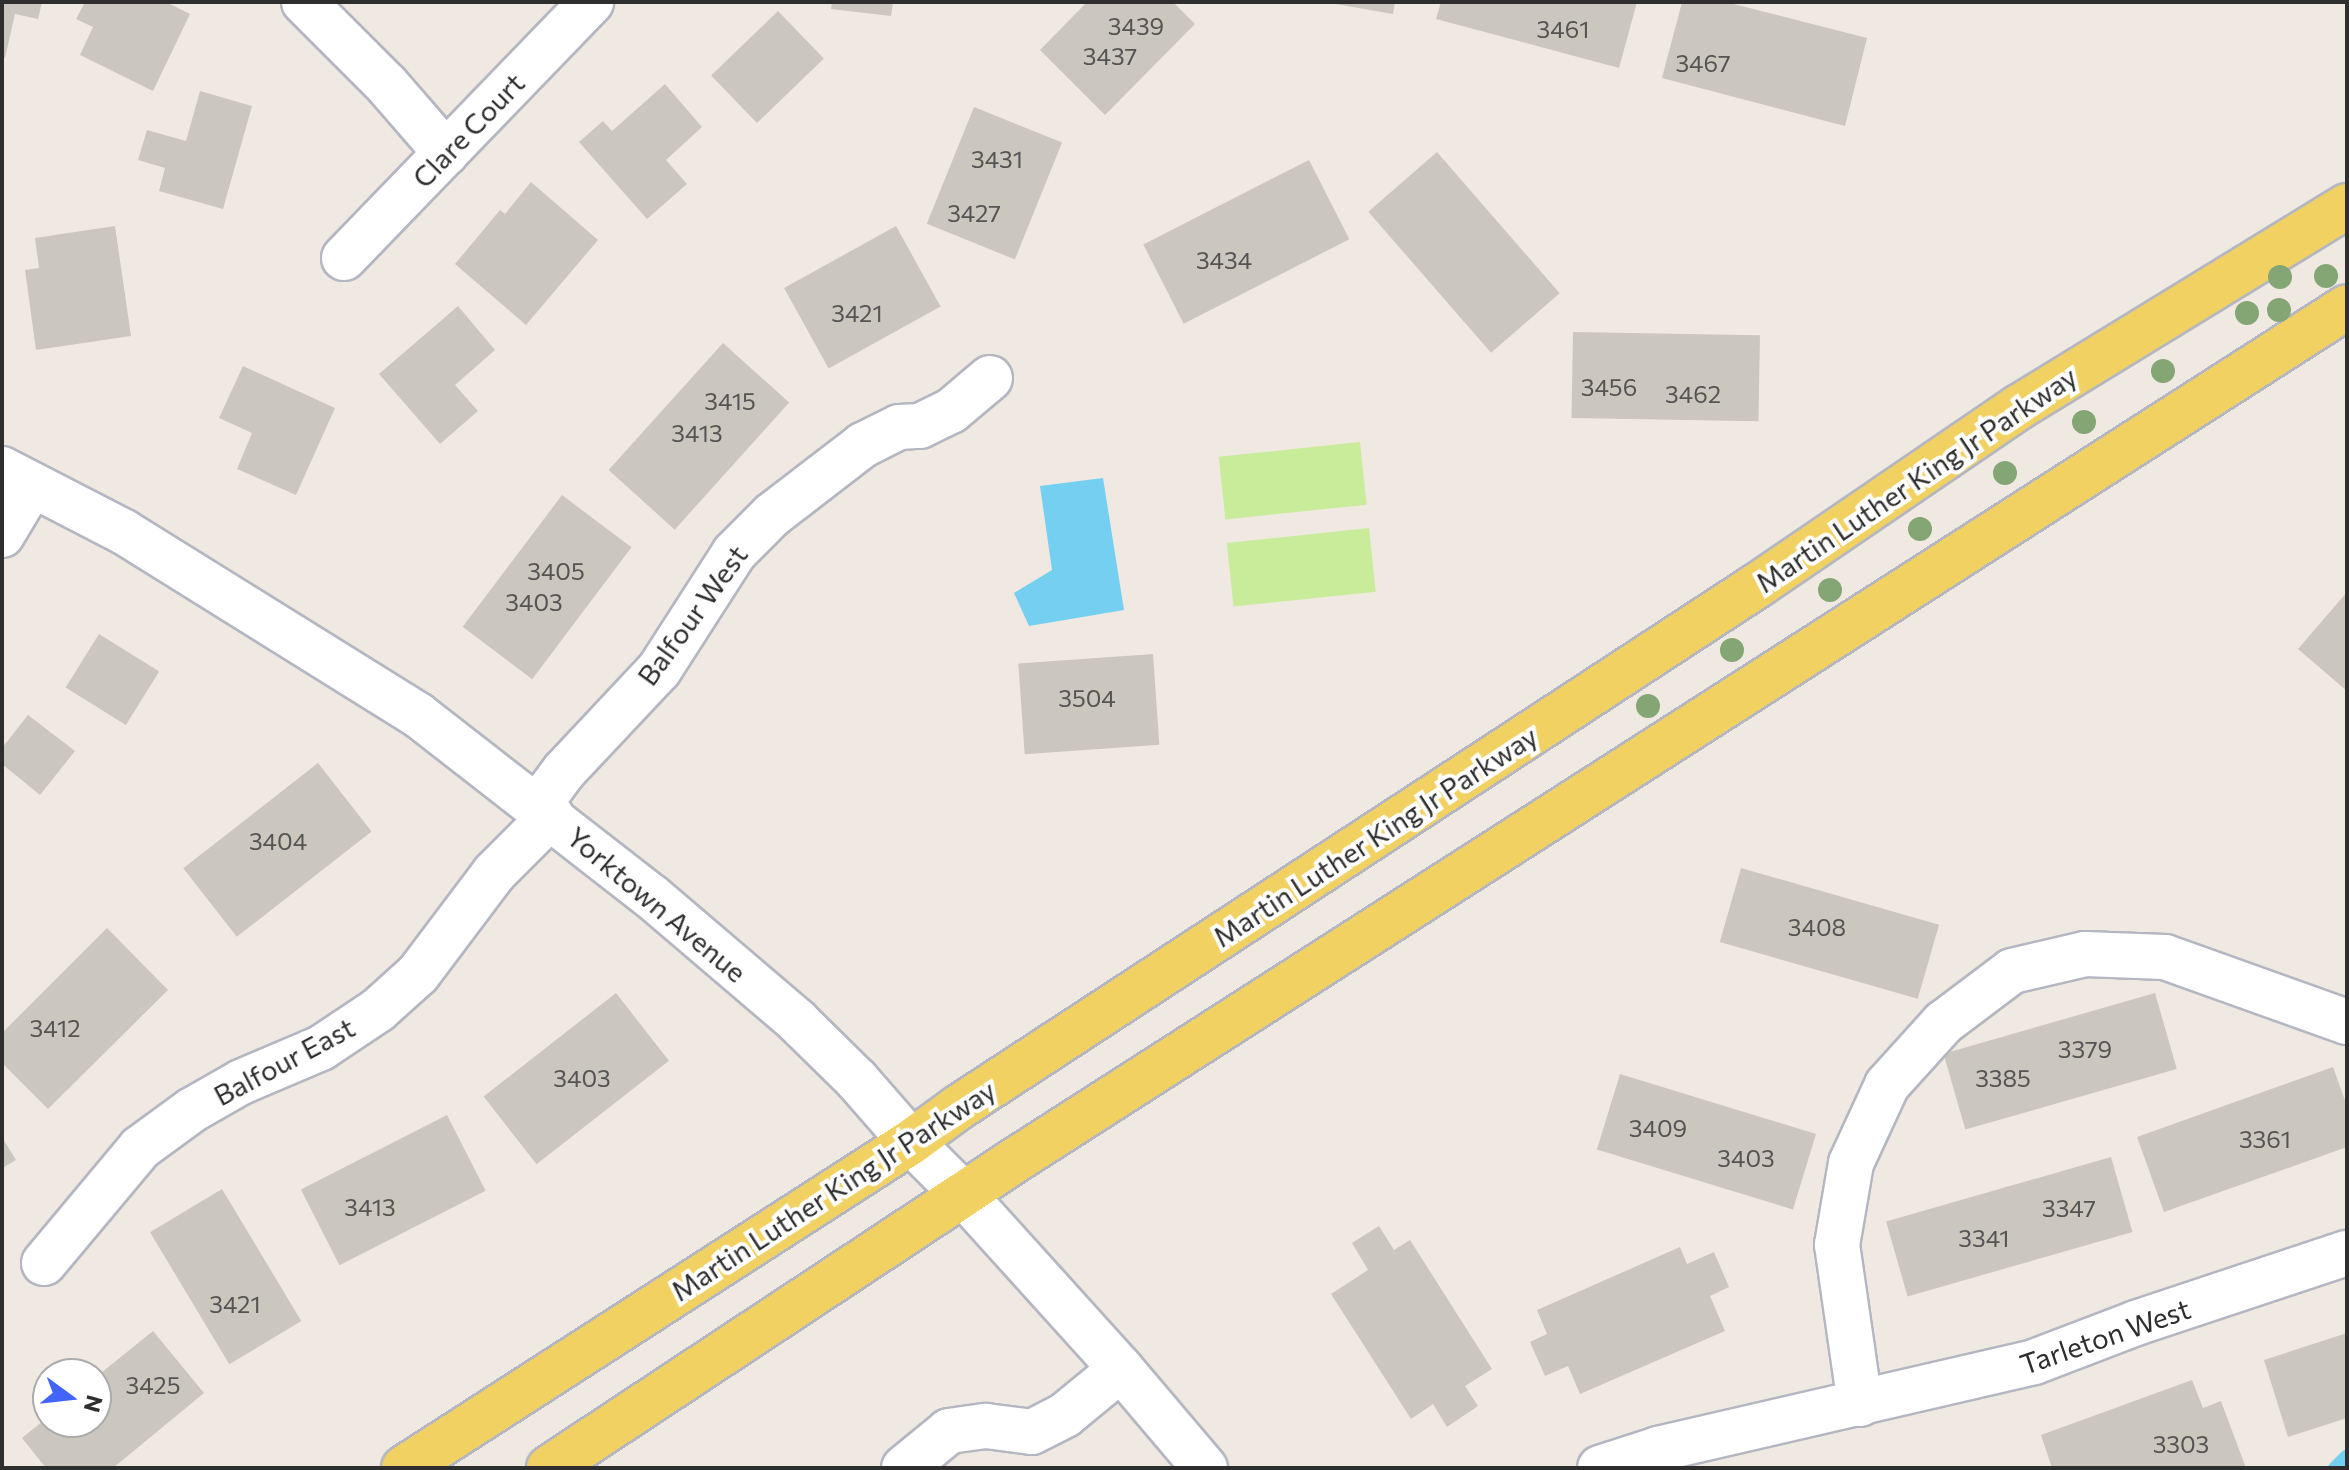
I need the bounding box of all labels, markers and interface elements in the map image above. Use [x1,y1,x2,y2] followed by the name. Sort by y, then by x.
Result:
[1108,12,1164,40] house number: 3439
[1537,15,1589,43] house number: 3461
[1083,42,1137,70] house number: 3437
[1675,49,1731,77] house number: 3467
[405,66,531,194] street label: Clare Court
[971,145,1023,173] house number: 3431
[947,199,1001,227] house number: 3427
[1196,246,1252,274] house number: 3434
[831,299,883,327] house number: 3421
[1749,359,2083,599] street label: Martin Luther King Jr Parkway
[1581,373,1637,401] house number: 3456
[1665,380,1721,408] house number: 3462
[704,387,756,415] house number: 3415
[671,419,723,447] house number: 3413
[630,539,754,691] street label: Balfour West
[527,557,585,585] house number: 3405
[505,588,563,616] house number: 3403
[1058,684,1116,712] house number: 3504
[1207,718,1543,954] street label: Martin Luther King Jr Parkway
[561,819,753,989] street label: Yorktown Avenue
[249,827,307,855] house number: 3404
[1788,913,1846,941] house number: 3408
[208,1010,360,1112] street label: Balfour East
[30,1014,80,1042] house number: 3412
[2058,1035,2112,1063] house number: 3379
[553,1064,611,1092] house number: 3403
[1975,1064,2031,1092] house number: 3385
[665,1072,1001,1308] street label: Martin Luther King Jr Parkway
[1629,1114,1687,1142] house number: 3409
[2239,1125,2291,1153] house number: 3361
[1717,1144,1775,1172] house number: 3403
[344,1193,396,1221] house number: 3413
[2042,1194,2096,1222] house number: 3347
[1958,1224,2010,1252] house number: 3341
[209,1290,261,1318] house number: 3421
[2015,1291,2195,1381] street label: Tarleton West
[32,1358,112,1438] north arrow
[126,1371,180,1399] house number: 3425
[79,1392,109,1415] text: N
[2153,1430,2209,1458] house number: 3303

